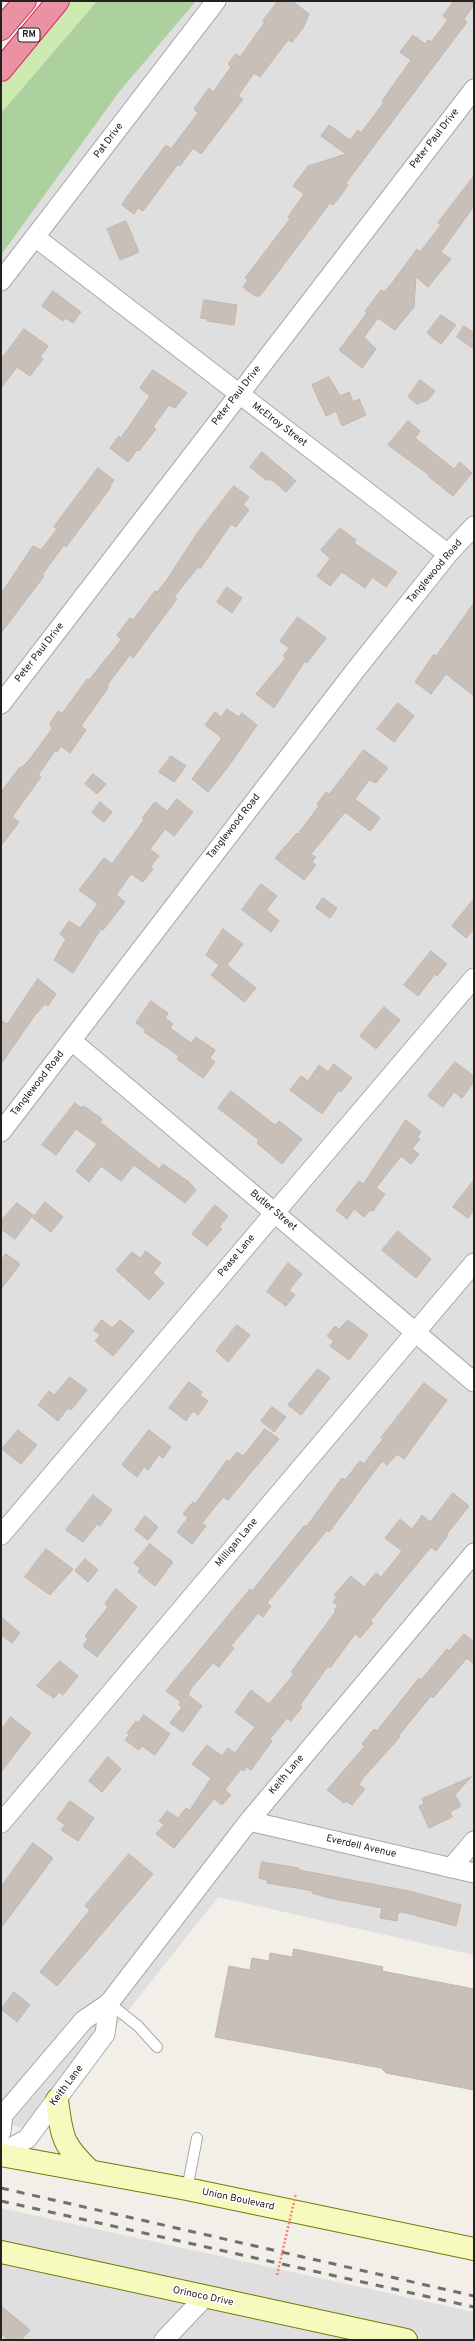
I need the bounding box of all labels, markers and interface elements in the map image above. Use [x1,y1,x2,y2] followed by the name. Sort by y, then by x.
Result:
[18,28,40,42] road number: RM
[408,107,462,171] street label: Peter Paul Drive
[92,121,126,161] street label: Pat Drive
[210,364,264,428] street label: Peter Paul Drive
[249,400,309,450] street label: McElroy Street
[405,538,465,606] street label: Tanglewood Road
[13,621,67,685] street label: Peter Paul Drive
[205,792,263,862] street label: Tanglewood Road
[9,1049,67,1119] street label: Tanglewood Road
[247,1188,299,1234] street label: Butler Street
[216,1232,258,1280] street label: Pease Lane
[213,1516,261,1570] street label: Milligan Lane
[267,1753,307,1797] street label: Keith Lane
[325,1833,397,1861] street label: Everdell Avenue
[48,2063,86,2109] street label: Keith Lane
[201,2186,275,2214] street label: Union Boulevard
[171,2285,235,2309] street label: Orinoco Drive

